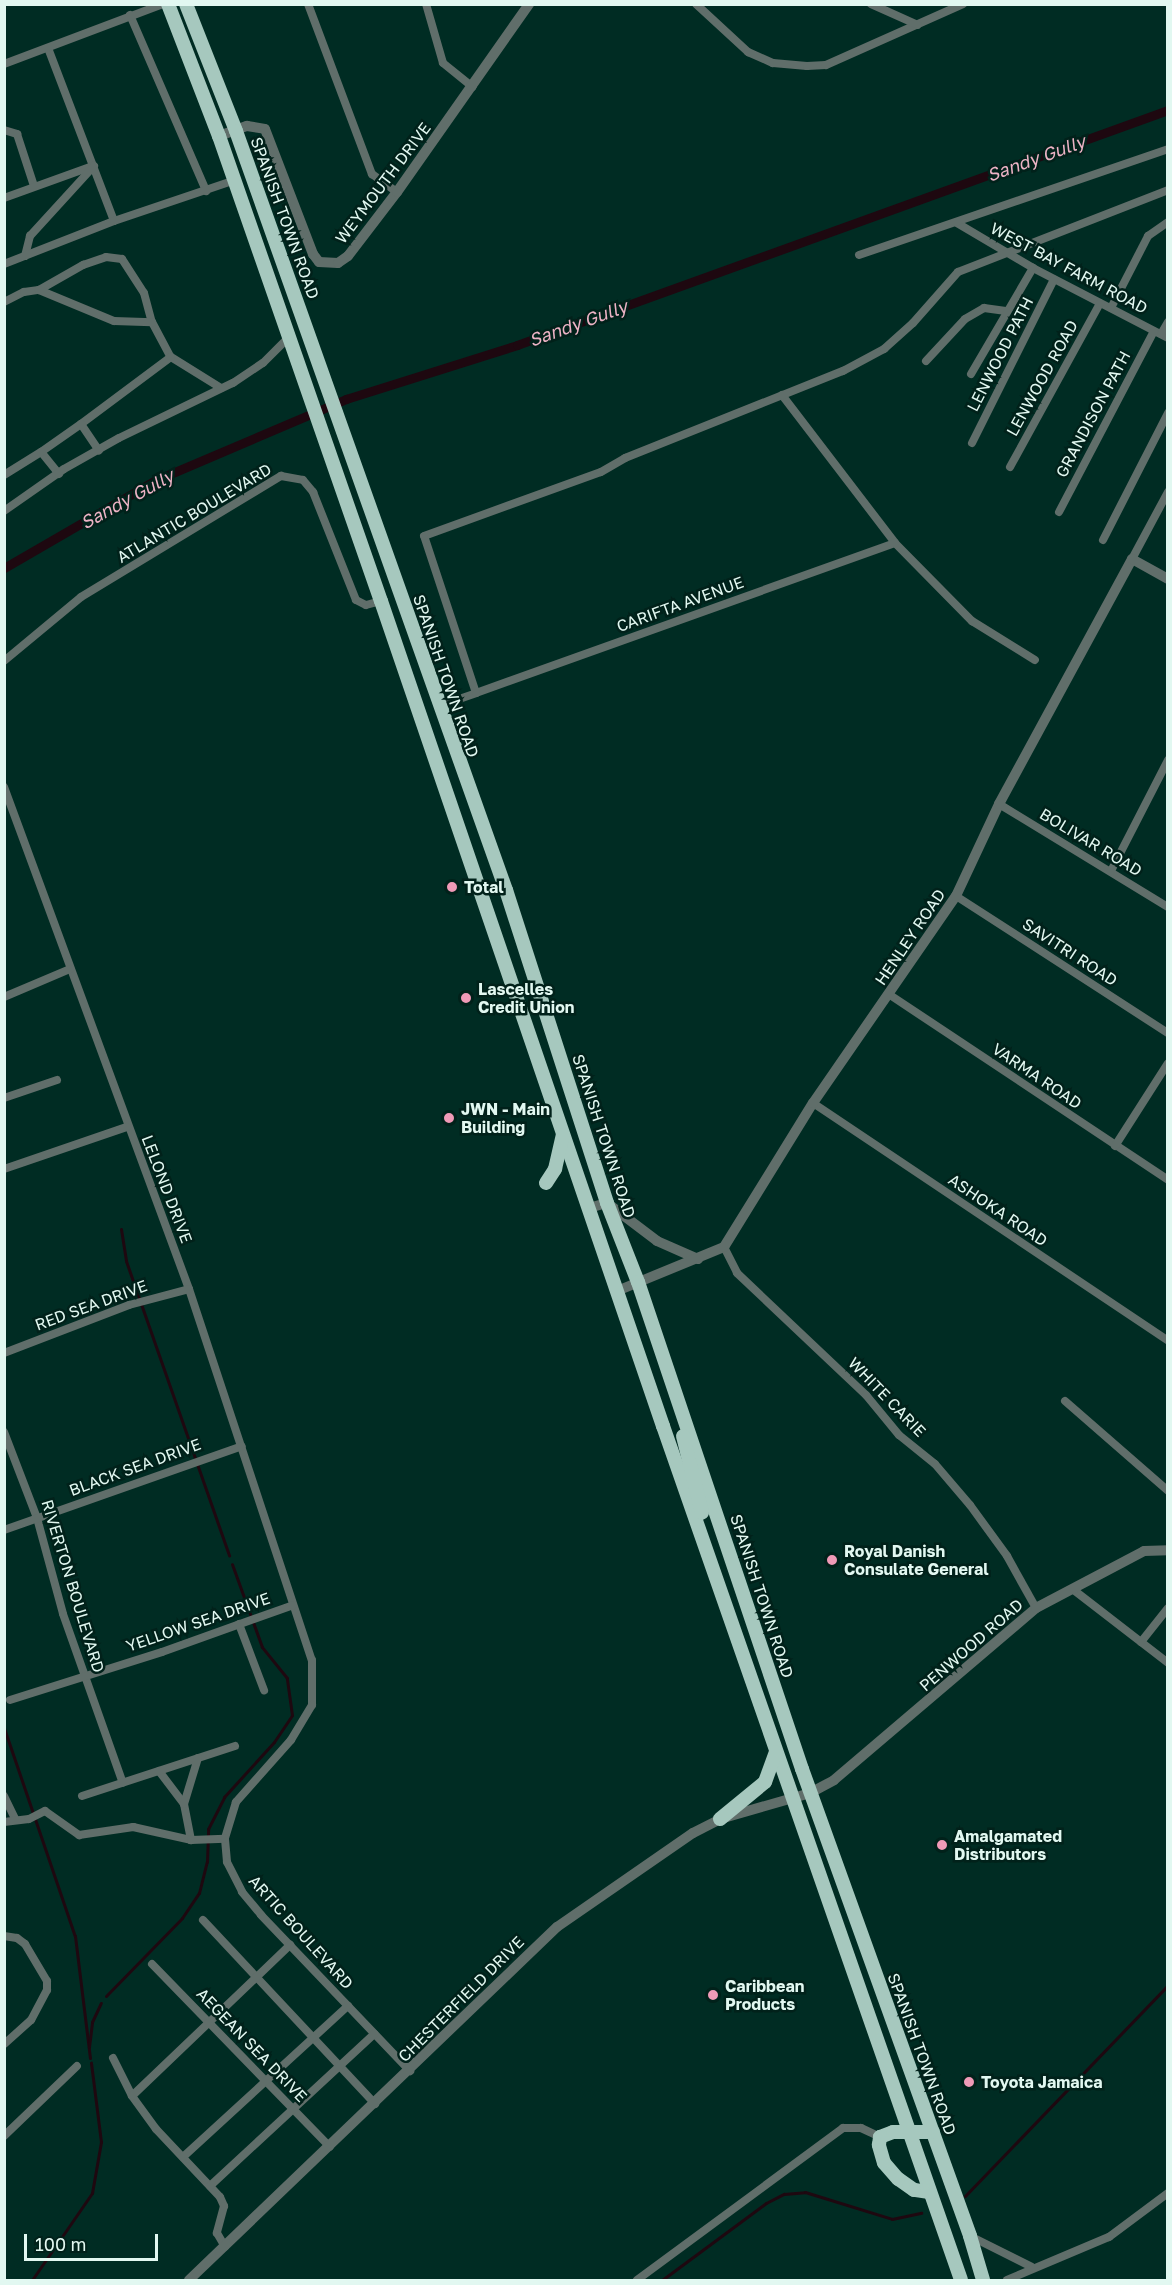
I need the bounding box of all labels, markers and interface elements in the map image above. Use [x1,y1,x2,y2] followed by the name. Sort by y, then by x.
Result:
[331,119,435,247] street label: WEYMOUTH DRIVE
[984,130,1088,186] water label: Sandy Gully
[247,134,323,302] street label: SPANISH TOWN ROAD
[987,218,1151,318] street label: WEST BAY FARM ROAD
[963,294,1037,414] street label: LENWOOD PATH
[526,295,630,351] water label: Sandy Gully
[1002,317,1082,439] street label: LENWOOD ROAD
[1052,348,1134,480] street label: GRANDISON PATH
[113,459,275,567] street label: ATLANTIC BOULEVARD
[77,465,177,533] water label: Sandy Gully
[614,572,746,636] street label: CARIFTA AVENUE
[409,592,483,760] street label: SPANISH TOWN ROAD
[1036,804,1146,880] street label: BOLIVAR ROAD
[464,877,504,897] place label: Total
[445,880,459,894] marker: Total
[871,885,949,989] street label: HENLEY ROAD
[1019,914,1121,990] street label: SAVITRI ROAD
[478,979,574,1017] place label: Lascelles Credit Union
[459,991,473,1005] marker: Lascelles Credit Union
[989,1039,1085,1113] street label: VARMA ROAD
[568,1052,640,1220] street label: SPANISH TOWN ROAD
[461,1099,550,1137] place label: JWN - Main Building
[442,1111,456,1125] marker: JWN - Main Building
[138,1132,196,1246] street label: LELOND DRIVE
[945,1170,1051,1250] street label: ASHOKA ROAD
[32,1276,150,1334] street label: RED SEA DRIVE
[844,1353,930,1441] street label: WHITE CARIE
[66,1434,204,1500] street label: BLACK SEA DRIVE
[38,1497,108,1675] street label: RIVERTON BOULEVARD
[726,1512,798,1680] street label: SPANISH TOWN ROAD
[844,1541,989,1579] place label: Royal Danish Consulate General
[825,1553,839,1567] marker: Royal Danish Consulate General
[124,1588,272,1656] street label: YELLOW SEA DRIVE
[915,1595,1027,1695] street label: PENWOOD ROAD
[954,1826,1062,1864] place label: Amalgamated Distributors
[935,1838,949,1852] marker: Amalgamated Distributors
[245,1871,357,1993] street label: ARTIC BOULEVARD
[394,1932,528,2066] street label: CHESTERFIELD DRIVE
[884,1970,960,2138] street label: SPANISH TOWN ROAD
[725,1976,804,2014] place label: Caribbean Products
[193,1984,311,2106] street label: AEGEAN SEA DRIVE
[706,1988,720,2002] marker: Caribbean Products
[981,2072,1102,2092] place label: Toyota Jamaica
[962,2075,976,2089] marker: Toyota Jamaica
[27,2222,160,2260] scale bar
[35,2233,86,2255] text: 100 m

